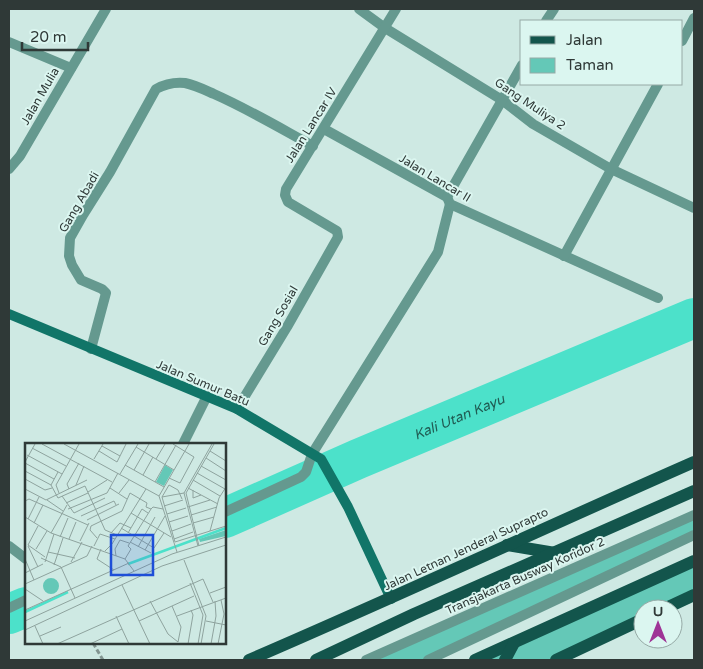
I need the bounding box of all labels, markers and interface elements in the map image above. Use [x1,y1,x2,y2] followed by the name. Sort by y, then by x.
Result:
[22,20,89,52] scale bar
[520,20,683,85] legend
[30,28,67,46] text: 20 m
[566,31,603,49] text: Jalan
[566,56,614,74] text: Taman
[18,65,62,127] street label: Jalan Mulia
[492,75,568,133] street label: Gang Muliya 2
[282,84,340,165] street label: Jalan Lancar IV
[397,151,473,205] street label: Jalan Lancar II
[56,169,102,235] street label: Gang Abadi
[255,283,301,349] street label: Gang Sosial
[154,357,252,409] street label: Jalan Sumur Batu
[411,389,508,443] water label: Kali Utan Kayu
[25,443,226,644] inset map
[382,505,550,593] street label: Jalan Letnan Jenderal Suprapto
[443,534,607,618] street label: Transjakarta Busway Koridor 2
[633,599,683,649] north arrow
[653,603,663,620] text: U

